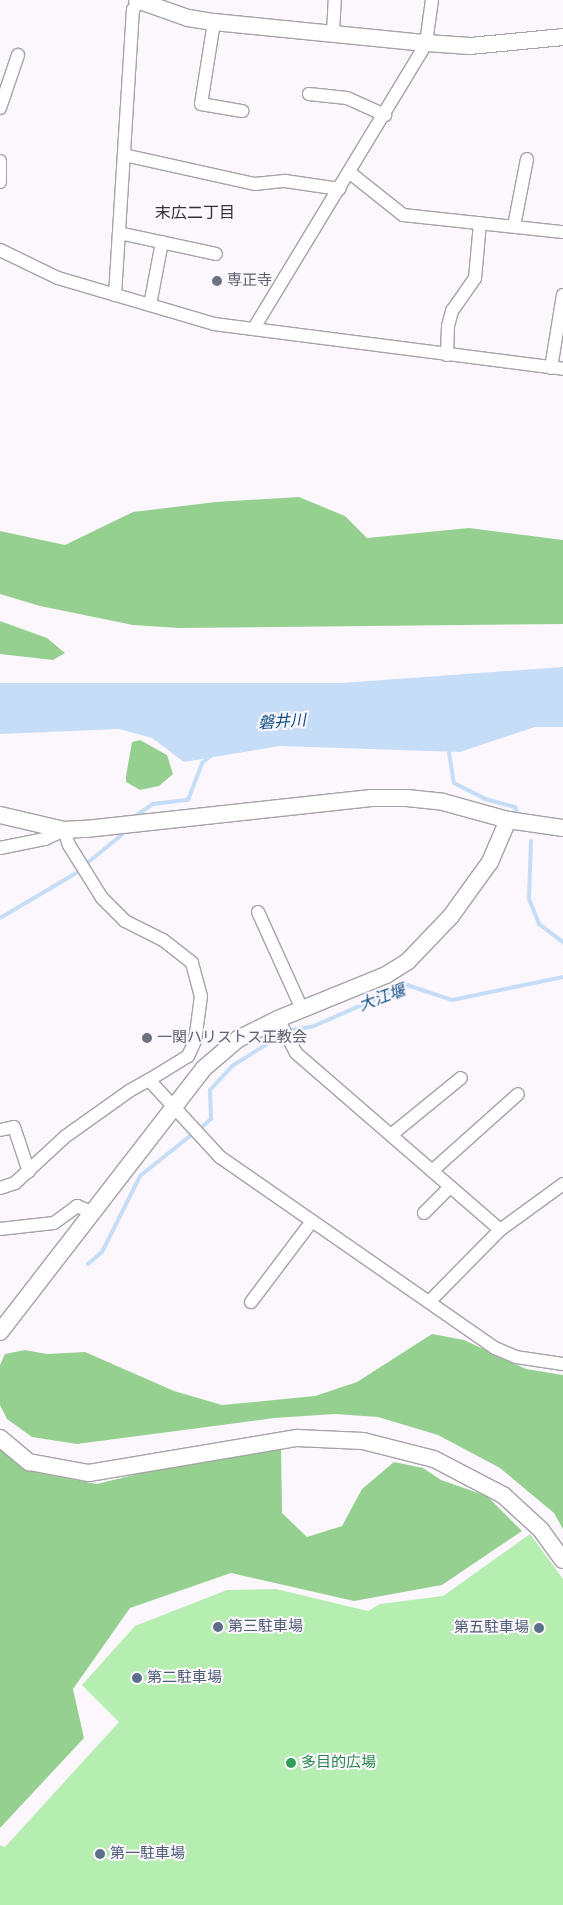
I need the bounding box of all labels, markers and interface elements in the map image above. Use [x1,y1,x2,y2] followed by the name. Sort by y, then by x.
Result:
[155,203,235,223] district label: 末広二丁目
[227,272,272,290] place label: 専正寺
[211,275,223,287] marker: 専正寺
[257,711,307,733] water label: 磐井川
[356,981,408,1015] water label: 大江堰
[157,1029,307,1047] place label: 一関ハリストス正教会
[141,1032,153,1044] marker: 一関ハリストス正教会
[228,1618,303,1636] place label: 第三駐車場
[454,1619,529,1637] place label: 第五駐車場
[212,1621,224,1633] marker: 第三駐車場
[533,1622,545,1634] marker: 第五駐車場
[147,1669,222,1687] place label: 第二駐車場
[131,1672,143,1684] marker: 第二駐車場
[301,1754,376,1772] place label: 多目的広場
[285,1757,297,1769] marker: 多目的広場
[110,1845,185,1863] place label: 第一駐車場
[94,1848,106,1860] marker: 第一駐車場

